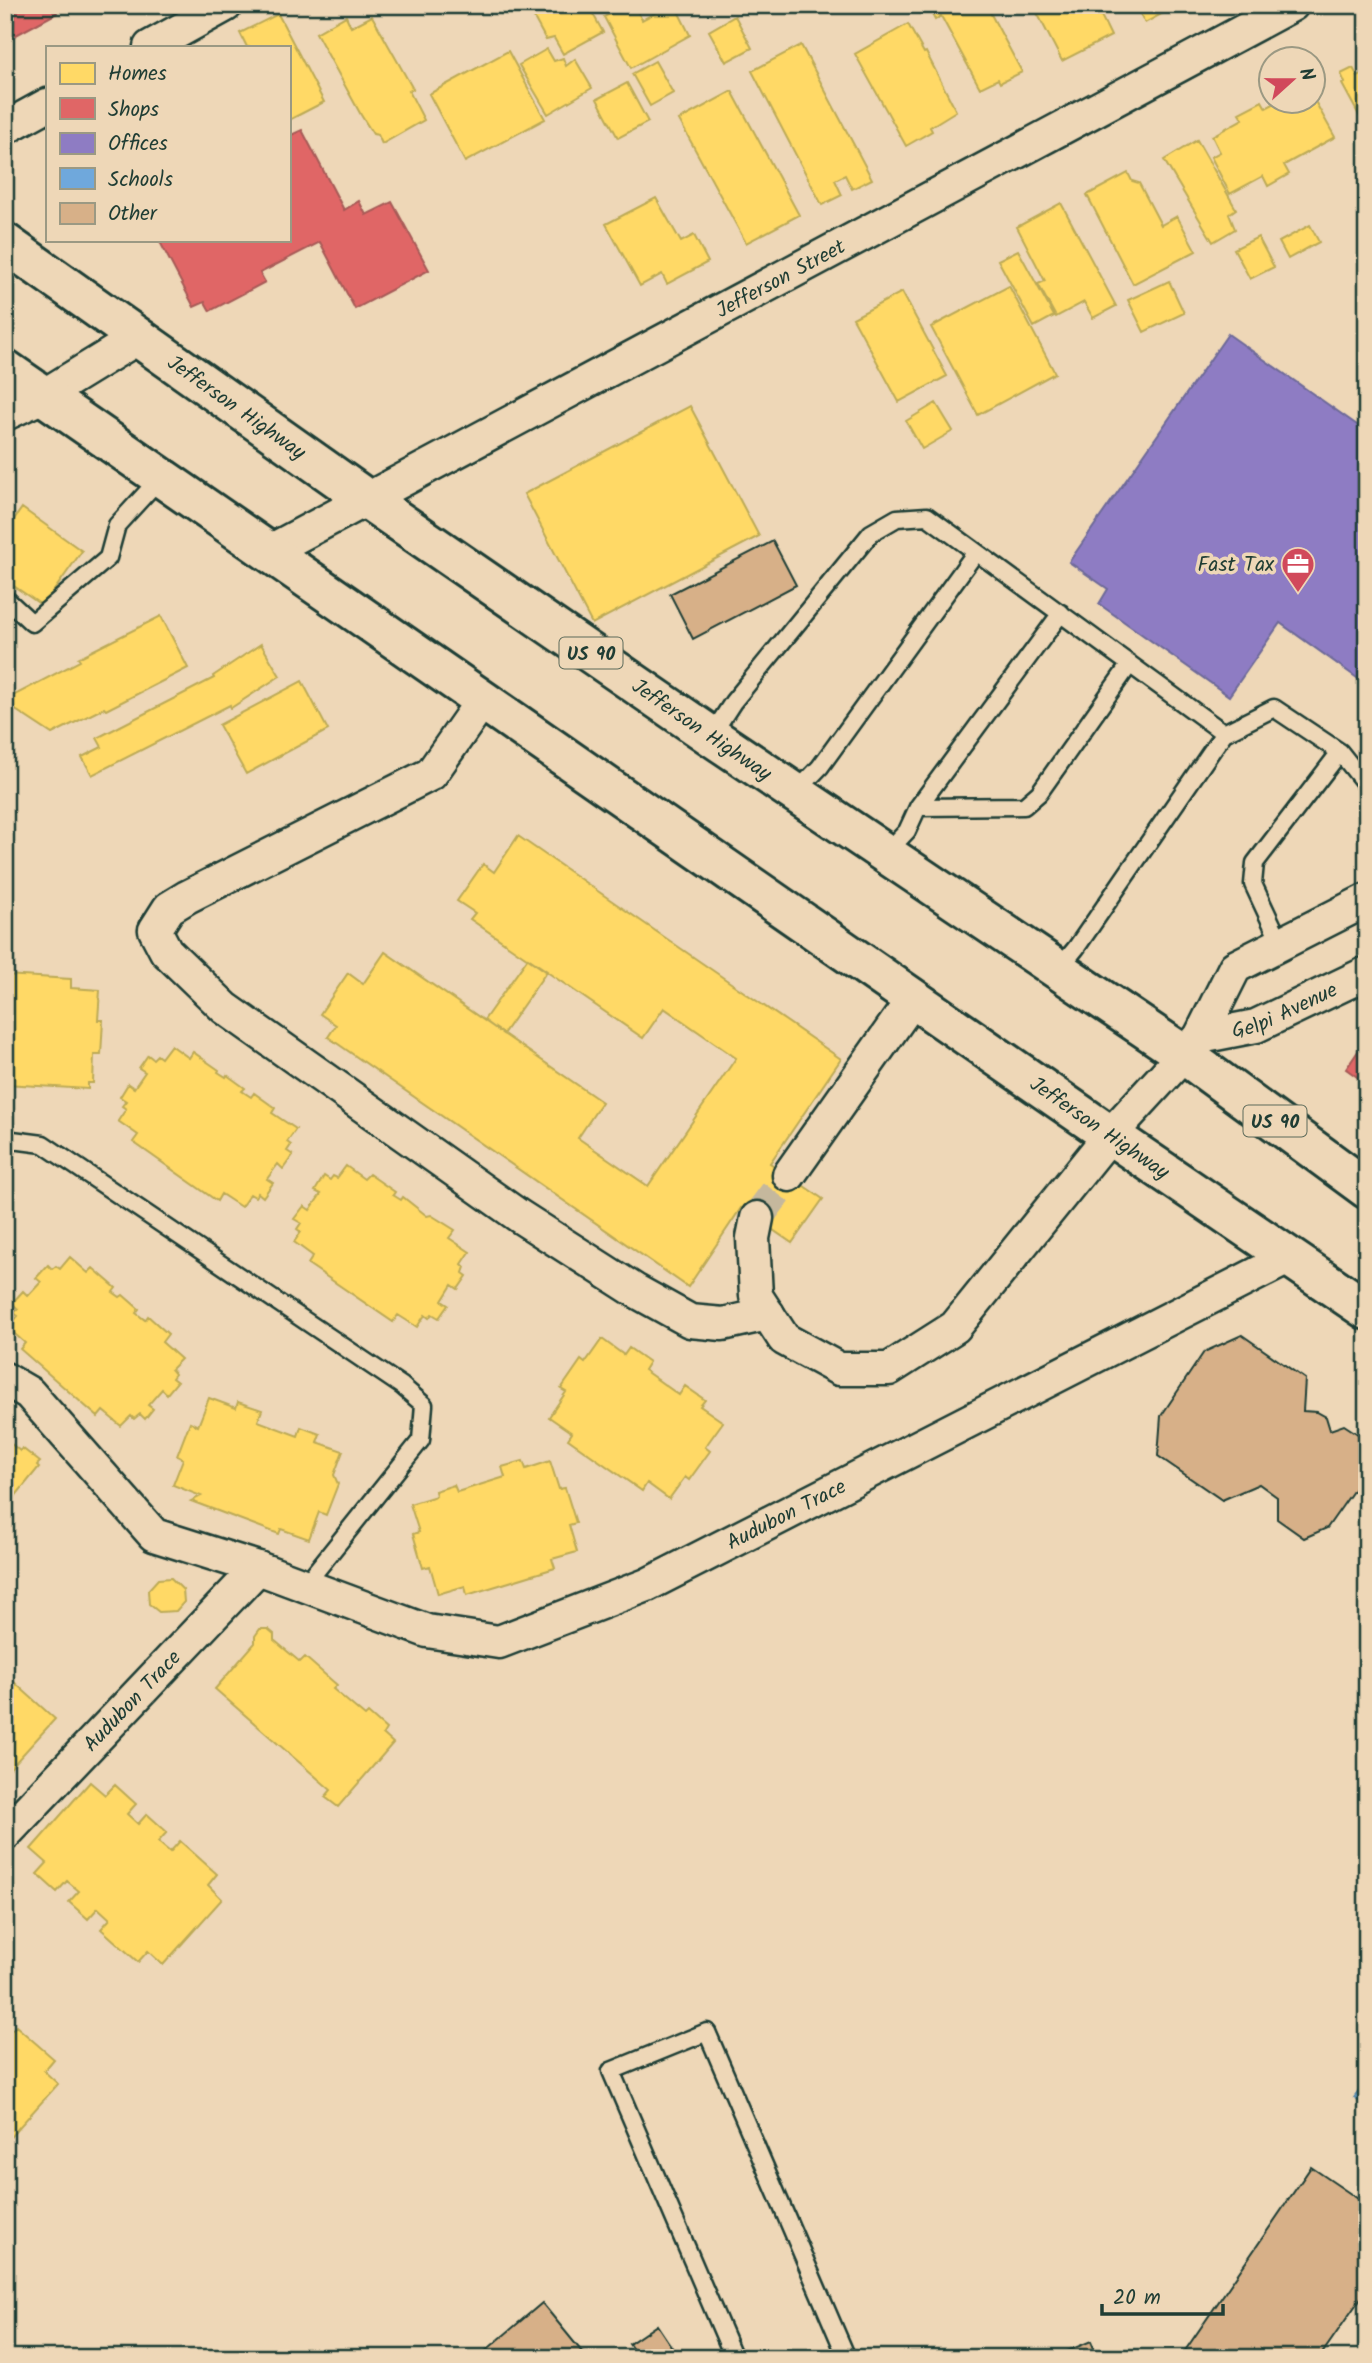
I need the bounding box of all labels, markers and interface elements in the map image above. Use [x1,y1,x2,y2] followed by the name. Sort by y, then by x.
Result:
[46,46,290,242] legend
[1256,46,1326,116] north arrow
[108,58,167,91] text: Homes
[1290,64,1322,86] text: N
[108,94,159,127] text: Shops
[108,128,168,161] text: Offices
[108,164,173,197] text: Schools
[108,198,158,231] text: Other
[710,231,853,328] street label: Jefferson Street
[160,348,312,469] street label: Jefferson Highway
[1279,545,1317,594] office icon: Fast Tax
[1198,549,1275,582] place label: Fast Tax
[560,638,622,668] road number: US 90
[624,671,778,791] street label: Jefferson Highway
[1229,974,1344,1048] street label: Gelpi Avenue
[1022,1069,1176,1189] street label: Jefferson Highway
[1244,1106,1306,1136] road number: US 90
[721,1471,853,1560] street label: Audubon Trace
[76,1643,190,1760] street label: Audubon Trace
[1102,2272,1223,2316] scale bar
[1113,2282,1161,2315] text: 20 m

